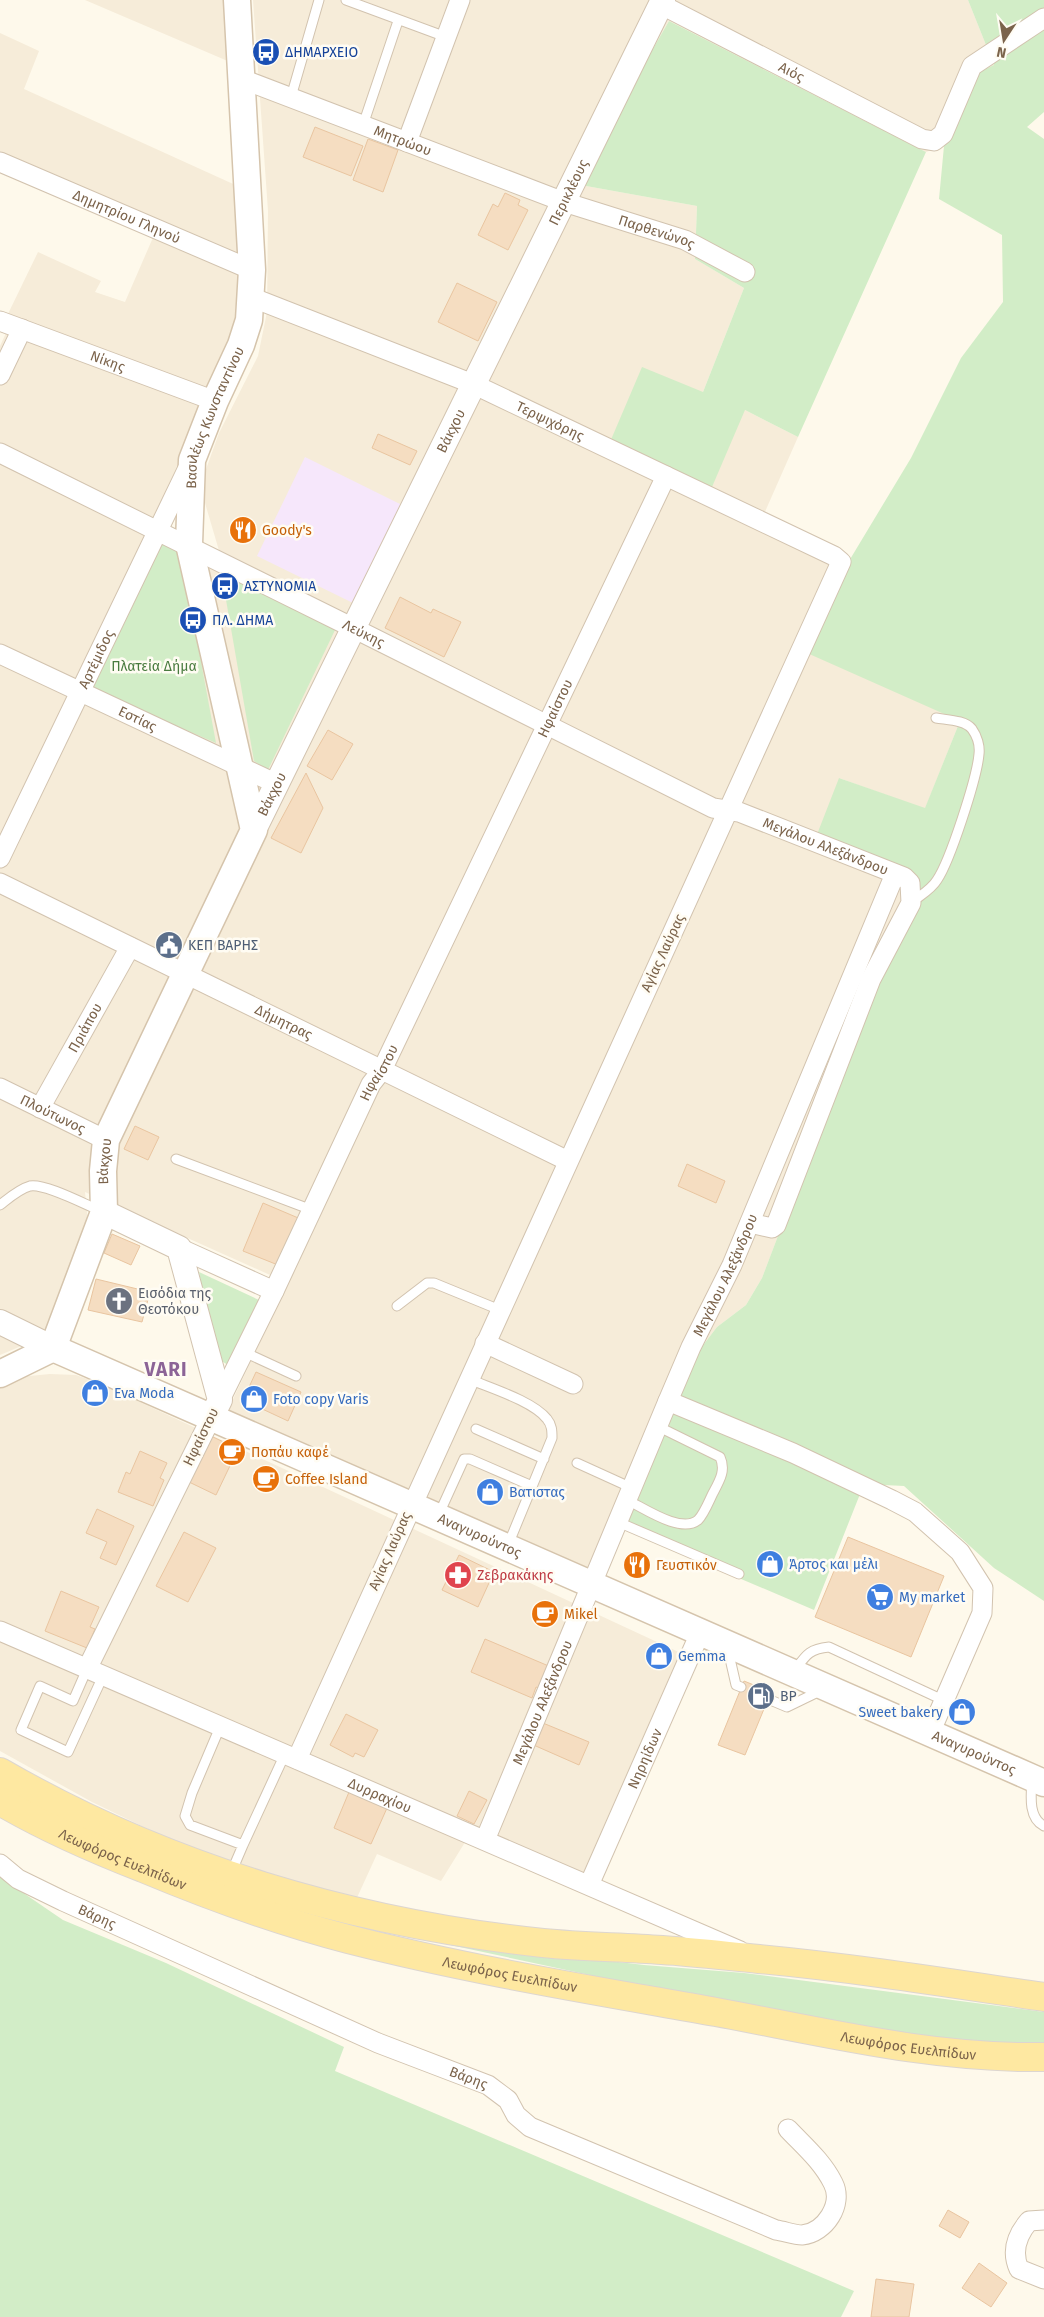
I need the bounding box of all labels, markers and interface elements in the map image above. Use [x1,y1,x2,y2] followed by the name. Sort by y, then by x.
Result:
[979,15,1029,65] north arrow
[251,37,281,67] bus stop icon: ΔΗΜΑΡΧΕΙΟ
[995,43,1008,62] text: N
[285,44,358,61] place label: ΔΗΜΑΡΧΕΙΟ
[776,58,808,86] street label: Αιός
[371,122,434,159] street label: Μητρώου
[545,156,592,228] street label: Περικλέους
[70,186,183,247] street label: Δημητρίου Γληνού
[616,211,698,253] street label: Παρθενώνος
[182,344,248,489] street label: Βασιλέως Κωνσταντίνου
[88,347,128,375] street label: Νίκης
[514,397,587,444] street label: Τερψιχόρης
[433,406,469,455] street label: Βάκχου
[228,515,258,545] restaurant icon: Goody's
[262,522,312,539] place label: Goody's
[210,571,240,601] bus stop icon: ΑΣΤΥΝΟΜΙΑ
[244,578,316,595] place label: ΑΣΤΥΝΟΜΙΑ
[178,605,208,635] bus stop icon: ΠΛ. ΔΗΜΑ
[212,612,273,629] place label: ΠΛ. ΔΗΜΑ
[340,616,388,651] street label: Λεύκης
[75,626,118,691] street label: Αρτέμιδος
[111,658,197,675] park label: Πλατεία Δήμα
[534,676,576,740] street label: Ηφαίστου
[116,702,160,735] street label: Εστίας
[254,769,290,819] street label: Βάκχου
[761,814,891,879] street label: Μεγάλου Αλεξάνδρου
[638,911,689,995] street label: Αγίας Λαύρας
[154,930,184,960] public building icon: ΚΕΠ ΒΑΡΗΣ
[188,937,258,954] place label: ΚΕΠ ΒΑΡΗΣ
[64,1000,106,1055] street label: Πριάπου
[252,1001,316,1043] street label: Δήμητρας
[356,1042,401,1103] street label: Ηφαίστου
[18,1091,89,1137] street label: Πλούτωνος
[94,1137,115,1185] street label: Βάκχου
[689,1211,761,1339] street label: Μεγάλου Αλεξάνδρου
[138,1285,211,1318] place label: Εισόδια της Θεοτόκου
[104,1286,134,1316] church icon: Εισόδια της Θεοτόκου
[144,1358,188,1381] district label: VARI
[80,1378,110,1408] shop icon: Eva Moda
[239,1384,269,1414] shop icon: Foto copy Varis
[114,1385,174,1402] place label: Eva Moda
[273,1391,369,1408] place label: Foto copy Varis
[180,1405,222,1469] street label: Ηφαίστου
[217,1437,247,1467] cafe icon: Ποπάυ καφέ
[251,1444,329,1461] place label: Ποπάυ καφέ
[251,1464,281,1494] cafe icon: Coffee Island
[285,1471,368,1488] place label: Coffee Island
[475,1477,505,1507] shop icon: Βατιστας
[509,1484,565,1501] place label: Βατιστας
[365,1509,415,1593] street label: Αγίας Λαύρας
[435,1509,525,1561] street label: Αναγυρούντος
[755,1549,785,1579] shop icon: Άρτος και μέλι
[622,1550,652,1580] restaurant icon: Γευστικόν
[789,1556,878,1573] place label: Άρτος και μέλι
[656,1557,717,1574] place label: Γευστικόν
[443,1560,473,1590] pharmacy icon: Ζεβρακάκης
[477,1567,554,1584] place label: Ζεβρακάκης
[865,1582,895,1612] supermarket icon: My market
[899,1589,966,1606] place label: My market
[530,1599,560,1629] cafe icon: Mikel
[564,1606,598,1623] place label: Mikel
[509,1638,576,1767] street label: Μεγάλου Αλεξάνδρου
[644,1641,674,1671] shop icon: Gemma
[678,1648,726,1665] place label: Gemma
[746,1681,776,1711] fuel station icon: BP
[780,1688,797,1705] place label: BP
[947,1697,977,1727] shop icon: Sweet bakery
[859,1704,943,1721] place label: Sweet bakery
[624,1726,665,1791] street label: Νηρηίδων
[930,1727,1019,1778] street label: Αναγυρούντος
[346,1774,414,1817] street label: Δυρραχίου
[56,1825,189,1893] street label: Λεωφόρος Ευελπίδων
[76,1900,119,1933] street label: Βάρης
[441,1953,579,1996] street label: Λεωφόρος Ευελπίδων
[839,2028,977,2063] street label: Λεωφόρος Ευελπίδων
[447,2063,491,2093] street label: Βάρης

